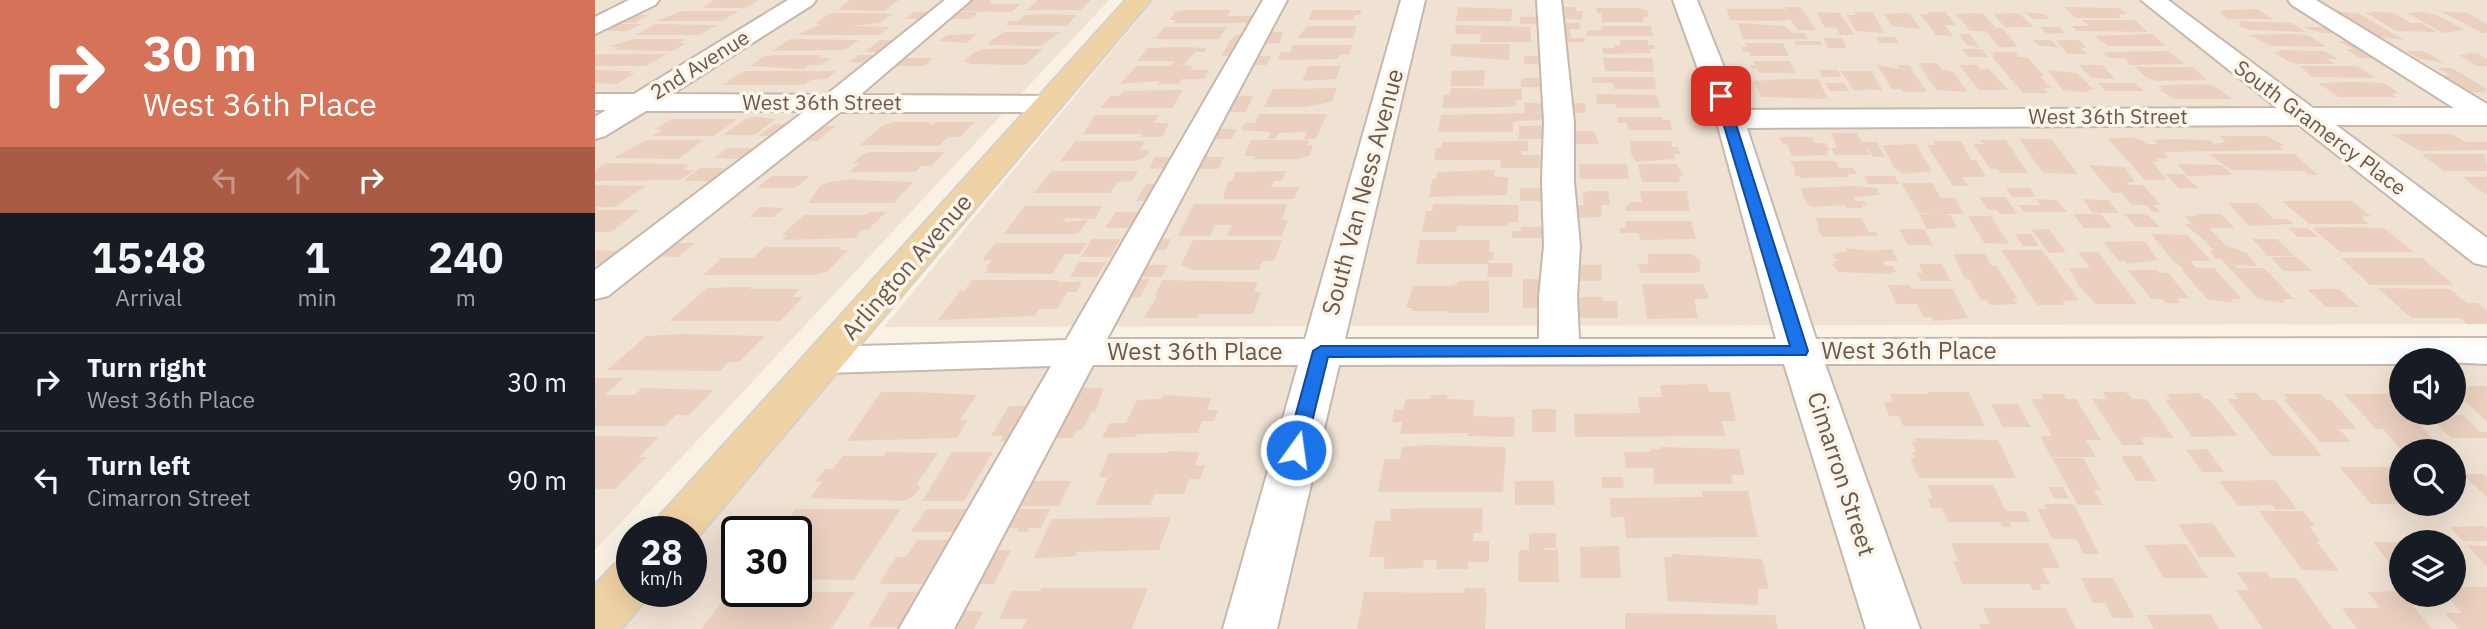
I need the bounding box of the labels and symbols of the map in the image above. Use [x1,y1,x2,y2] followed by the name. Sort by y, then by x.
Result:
[645,23,754,106] street label: 2nd Avenue
[2229,53,2412,201] street label: South Gramercy Place
[1314,65,1410,319] street label: South Van Ness Avenue
[1691,66,1751,126] pin
[742,88,902,116] street label: West 36th Street
[2028,102,2188,130] street label: West 36th Street
[834,186,979,346] street label: Arlington Avenue
[1821,334,1997,366] street label: West 36th Place
[1107,335,1283,367] street label: West 36th Place
[1800,388,1884,560] street label: Cimarron Street
[1259,413,1333,487] position arrow
[721,516,812,607] speed limit sign: 30

